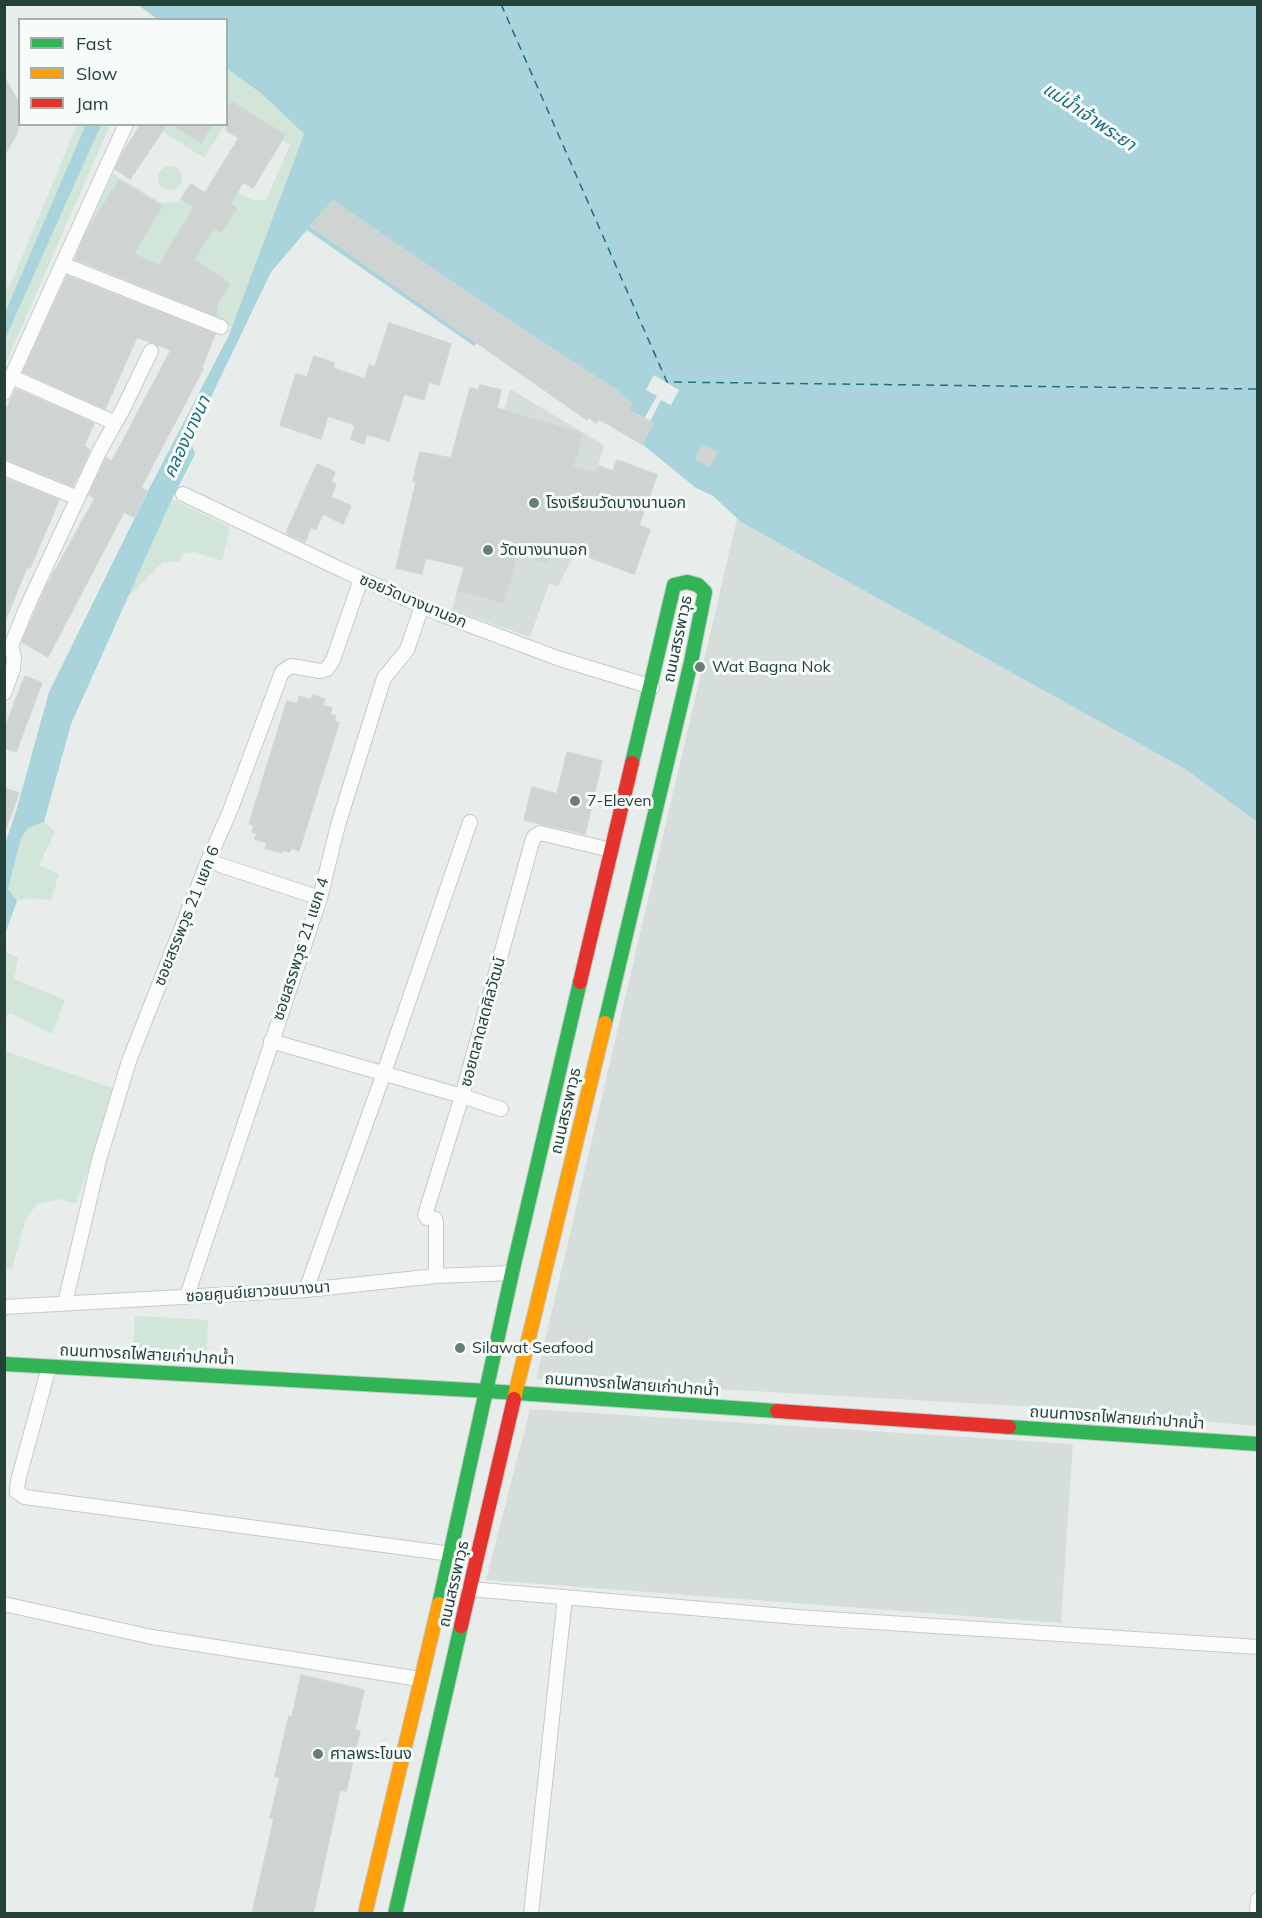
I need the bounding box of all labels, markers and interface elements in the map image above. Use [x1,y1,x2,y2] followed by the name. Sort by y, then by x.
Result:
[18,18,228,126] legend
[76,32,112,55] text: Fast
[76,62,117,85] text: Slow
[1039,78,1139,156] water label: แม่น้ำเจ้าพระยา
[76,92,109,115] text: Jam
[159,393,215,481] water label: คลองบางนา
[546,493,686,513] place label: โรงเรียนวัดบางนานอก
[527,496,541,510] marker: โรงเรียนวัดบางนานอก
[500,540,587,560] place label: วัดบางนานอก
[481,543,495,557] marker: วัดบางนานอก
[356,570,470,632] street label: ซอยวัดบางนานอก
[659,594,697,684] street label: ถนนสรรพาวุธ
[712,657,831,677] place label: Wat Bagna Nok
[693,660,707,674] marker: Wat Bagna Nok
[587,791,652,811] place label: 7-Eleven
[568,794,582,808] marker: 7-Eleven
[150,843,224,989] street label: ซอยสรรพวุธ 21 แยก 6
[269,875,333,1023] street label: ซอยสรรพวุธ 21 แยก 4
[456,955,510,1089] street label: ซอยตลาดสดศิลวัฒน์
[547,1066,585,1156] street label: ถนนสรรพาวุธ
[185,1277,331,1307] street label: ซอยศูนย์เยาวชนบางนา
[472,1338,594,1358] place label: Silawat Seafood
[59,1341,235,1369] street label: ถนนทางรถไฟสายเก่าปากน้ำ
[453,1341,467,1355] marker: Silawat Seafood
[544,1369,720,1401] street label: ถนนทางรถไฟสายเก่าปากน้ำ
[1029,1402,1205,1434] street label: ถนนทางรถไฟสายเก่าปากน้ำ
[435,1539,473,1629] street label: ถนนสรรพาวุธ
[330,1744,412,1764] place label: ศาลพระโขนง
[311,1747,325,1761] marker: ศาลพระโขนง

